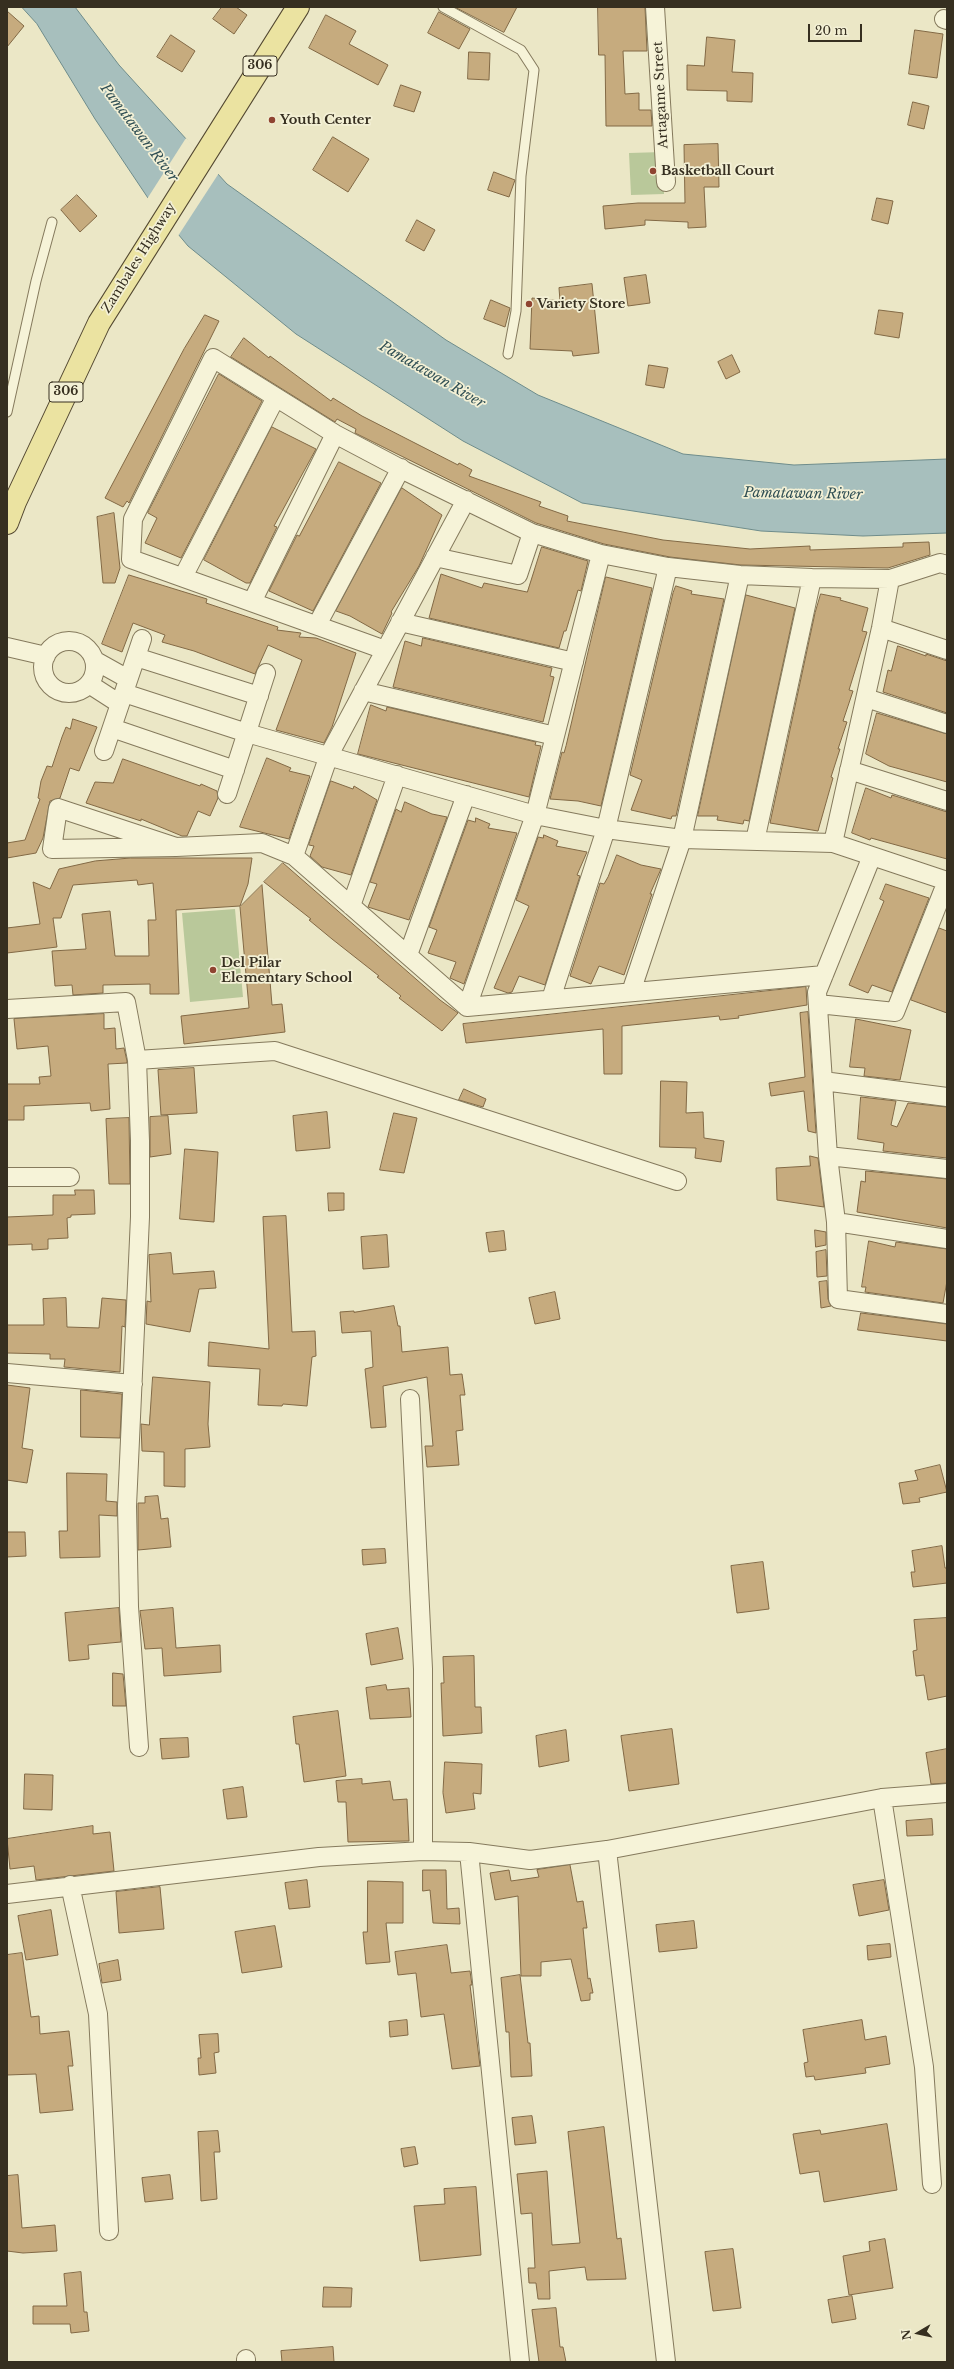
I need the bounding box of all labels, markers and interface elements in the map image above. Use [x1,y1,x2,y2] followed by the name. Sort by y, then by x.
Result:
[810,16,864,42] scale bar
[815,23,847,38] text: 20 m
[650,41,672,149] street label: Artagame Street
[243,56,277,76] road number: 306
[97,80,181,186] water label: Pamatawan River
[280,112,371,128] place label: Youth Center
[267,115,277,125] marker: Youth Center
[661,163,775,179] place label: Basketball Court
[648,166,658,176] marker: Basketball Court
[99,200,179,316] street label: Zambales Highway
[537,296,625,312] place label: Variety Store
[524,299,534,309] marker: Variety Store
[376,338,488,412] water label: Pamatawan River
[49,382,83,402] road number: 306
[743,485,863,503] water label: Pamatawan River
[221,955,352,986] place label: Del Pilar Elementary School
[208,965,218,975] marker: Del Pilar Elementary School
[898,2313,938,2353] north arrow
[898,2329,914,2341] text: N

